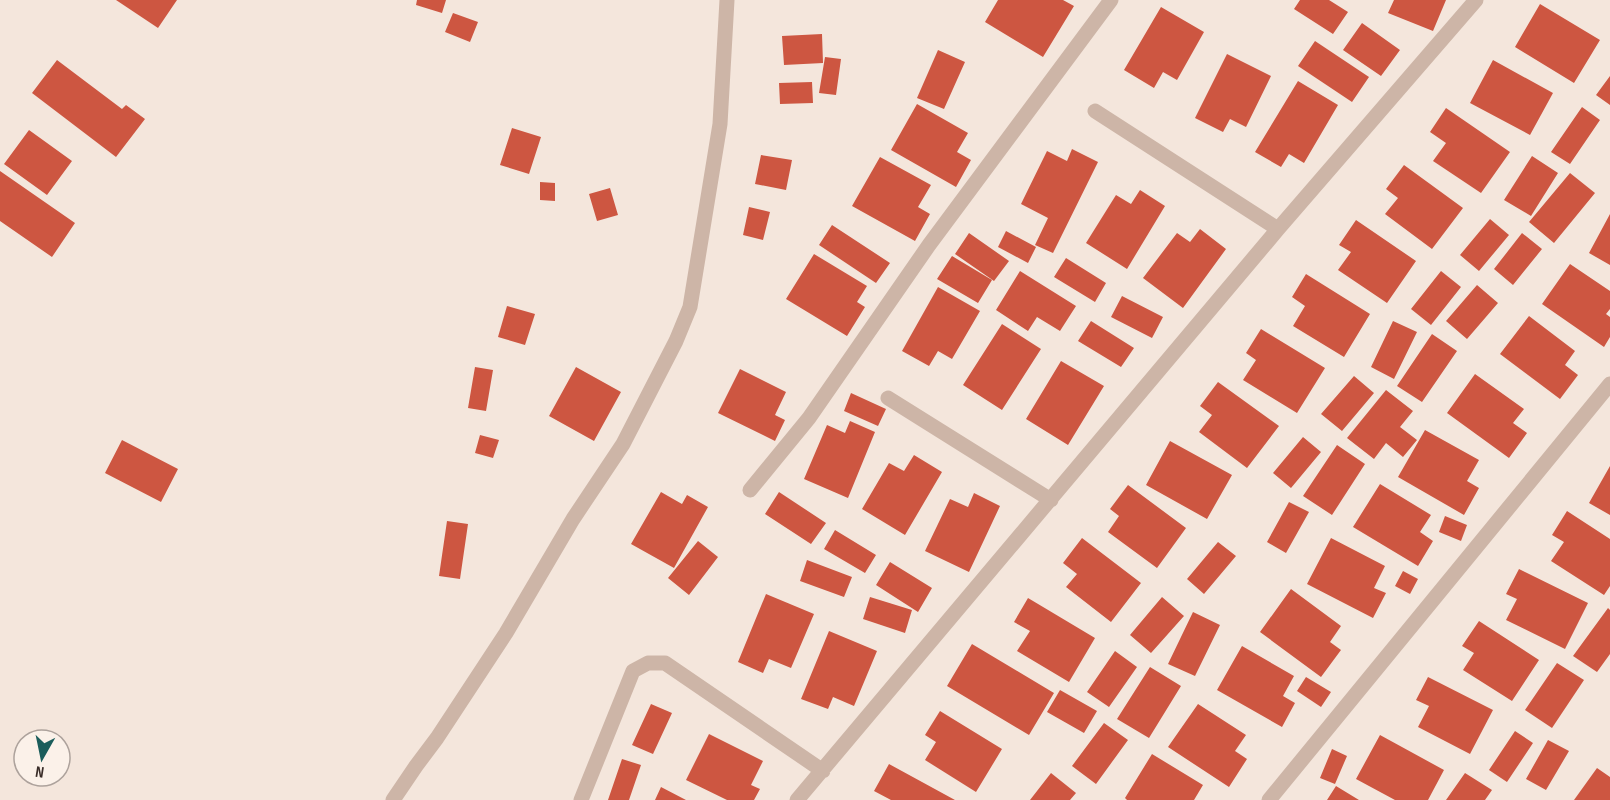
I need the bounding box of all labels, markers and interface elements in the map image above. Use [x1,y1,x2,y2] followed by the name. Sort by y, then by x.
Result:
[12,728,72,788] north arrow
[34,761,46,781] text: N

